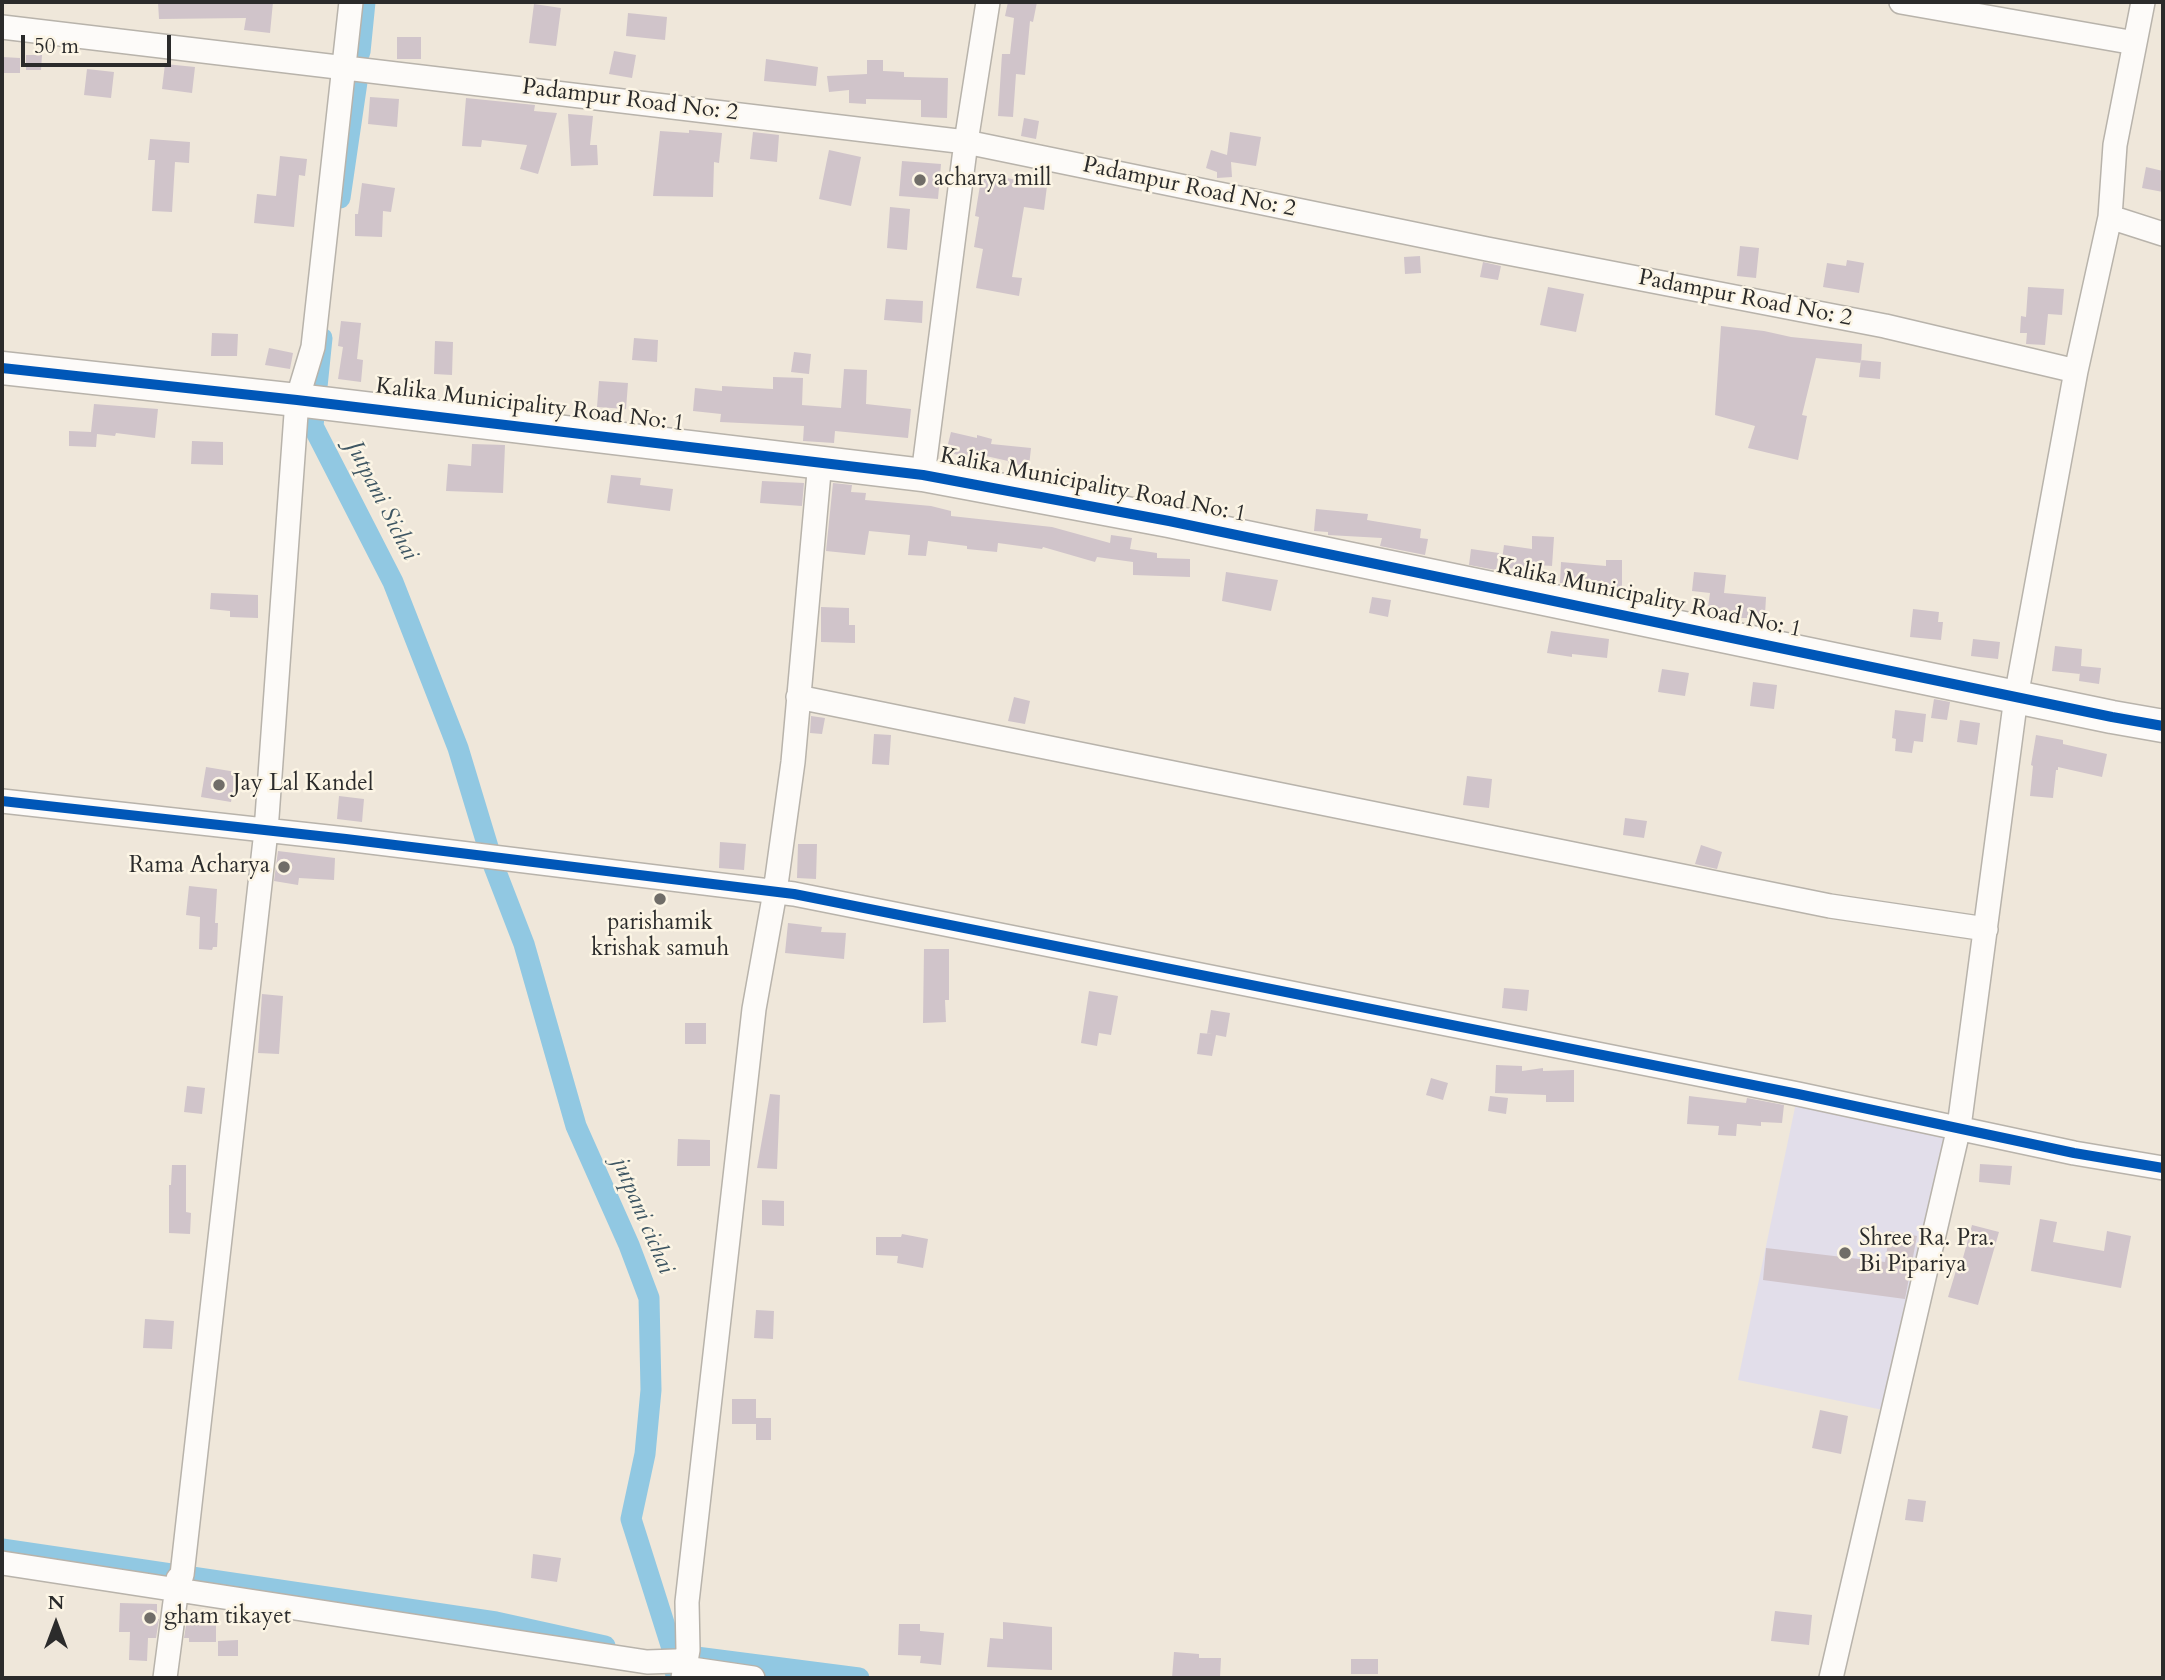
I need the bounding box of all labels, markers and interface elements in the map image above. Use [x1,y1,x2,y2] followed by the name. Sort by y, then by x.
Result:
[24,21,175,65] scale bar
[34,32,79,61] text: 50 m
[521,74,739,128] street label: Padampur Road No: 2
[1080,152,1298,224] street label: Padampur Road No: 2
[934,166,1051,194] place label: acharya mill
[912,172,928,188] marker: acharya mill
[1636,265,1854,333] street label: Padampur Road No: 2
[374,373,686,439] street label: Kalika Municipality Road No: 1
[339,436,423,566] water label: Jutpani Sichai
[938,443,1248,529] street label: Kalika Municipality Road No: 1
[1494,553,1804,645] street label: Kalika Municipality Road No: 1
[233,771,374,799] place label: Jay Lal Kandel
[211,777,227,793] marker: Jay Lal Kandel
[129,853,270,881] place label: Rama Acharya
[276,859,292,875] marker: Rama Acharya
[652,891,668,907] marker: parishamik krishak samuh
[591,910,729,964] place label: parishamik krishak samuh
[604,1153,680,1279] water label: jutpani cichai
[1859,1226,1994,1280] place label: Shree Ra. Pra. Bi Pipariya
[1837,1245,1853,1261] marker: Shree Ra. Pra. Bi Pipariya
[21,1589,91,1659] north arrow
[48,1590,64,1616] text: N
[164,1604,291,1632] place label: gham tikayet
[142,1610,158,1626] marker: gham tikayet

